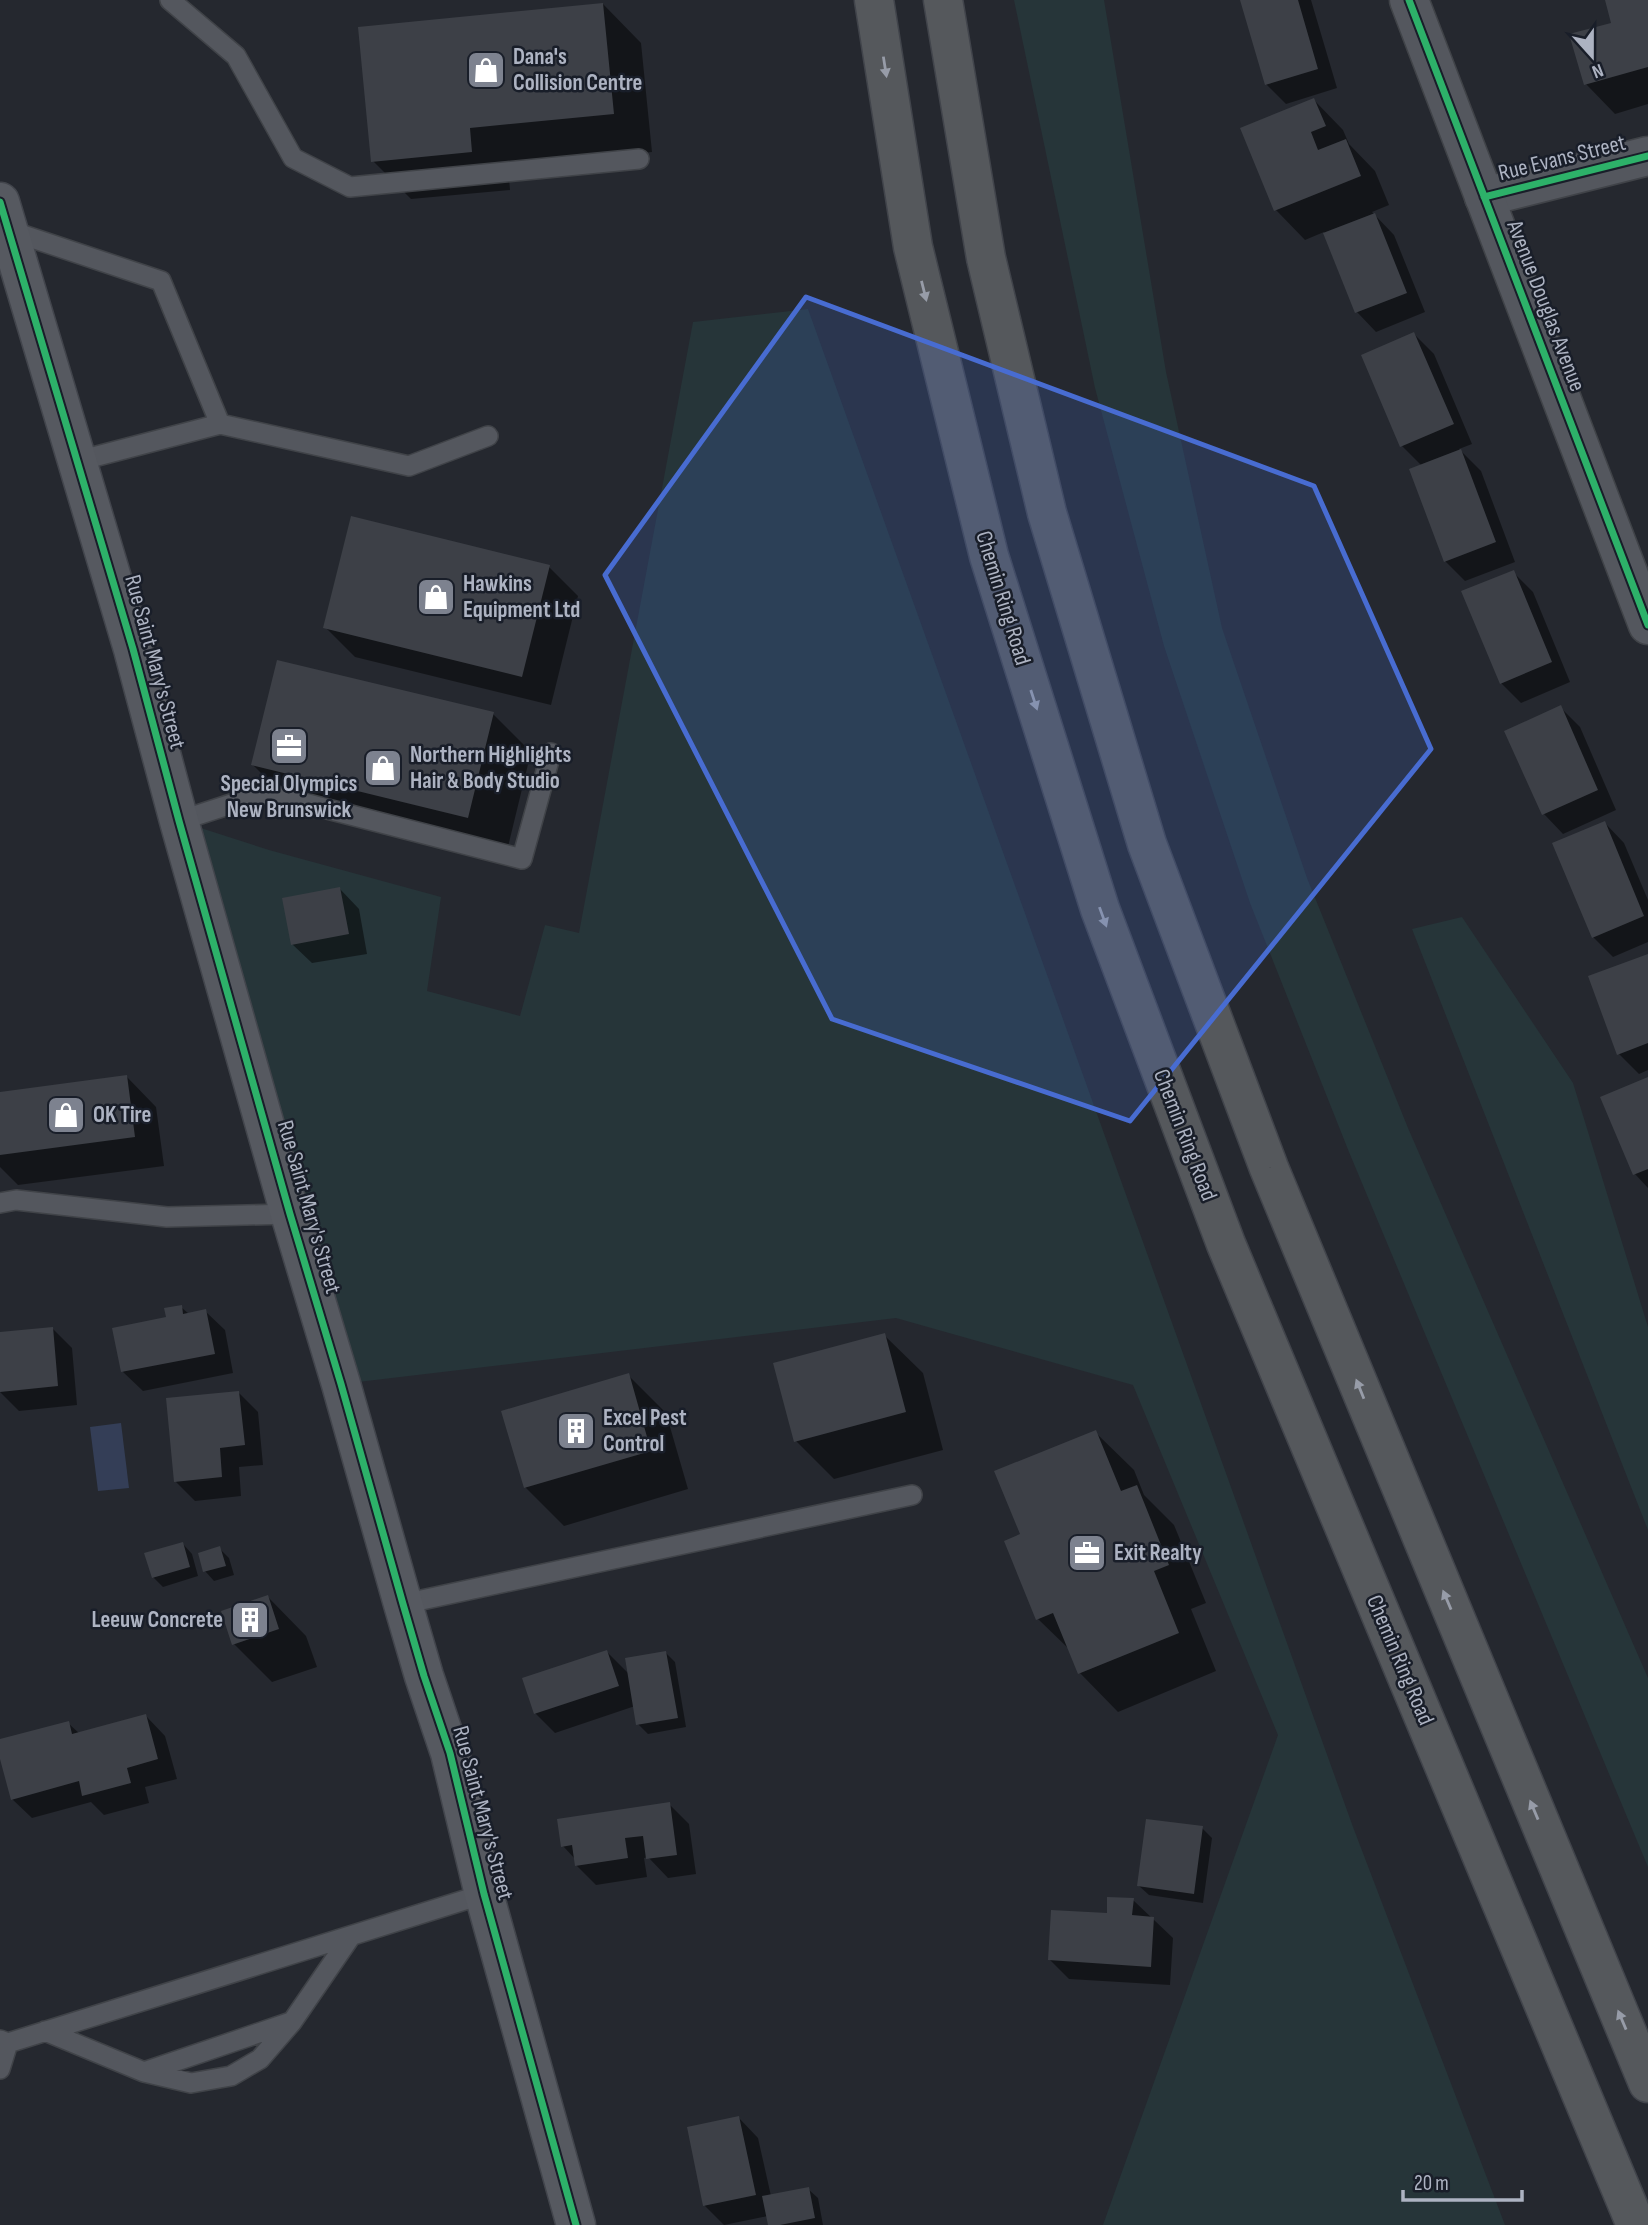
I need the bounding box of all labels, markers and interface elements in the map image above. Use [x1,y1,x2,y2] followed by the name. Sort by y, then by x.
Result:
[1557,21,1627,91] north arrow
[513,43,642,97] place label: Dana's Collision Centre
[465,49,507,91] shop icon: Dana's Collision Centre
[879,56,890,78] one-way arrow
[1589,58,1606,83] text: N
[1495,129,1629,187] street label: Rue Evans Street
[1500,216,1591,395] street label: Avenue Douglas Avenue
[919,280,930,302] one-way arrow
[969,528,1037,668] street label: Chemin Ring Road
[463,570,580,624] place label: Hawkins Equipment Ltd
[118,572,192,752] street label: Rue Saint Mary's Street
[415,576,457,618] shop icon: Hawkins Equipment Ltd
[1029,690,1040,711] one-way arrow
[268,725,310,767] office icon: Special Olympics New Brunswick
[410,741,571,795] place label: Northern Highlights Hair & Body Studio
[362,747,404,789] shop icon: Northern Highlights Hair & Body Studio
[221,770,358,824] place label: Special Olympics New Brunswick
[1098,906,1109,927] one-way arrow
[1147,1065,1223,1205] street label: Chemin Ring Road
[45,1094,87,1136] shop icon: OK Tire
[93,1101,151,1129] place label: OK Tire
[271,1117,347,1297] street label: Rue Saint Mary's Street
[1354,1379,1365,1400] one-way arrow
[603,1404,687,1458] place label: Excel Pest Control
[555,1410,597,1452] building icon: Excel Pest Control
[1066,1532,1108,1574] office icon: Exit Realty
[1114,1539,1202,1567] place label: Exit Realty
[1441,1589,1452,1610] one-way arrow
[1360,1591,1440,1729] street label: Chemin Ring Road
[229,1599,271,1641] building icon: Leeuw Concrete
[91,1606,223,1634] place label: Leeuw Concrete
[446,1723,520,1903] street label: Rue Saint Mary's Street
[1529,1799,1540,1820] one-way arrow
[1616,2009,1627,2030] one-way arrow
[1403,2158,1522,2202] scale bar
[1414,2171,1449,2196] text: 20 m

